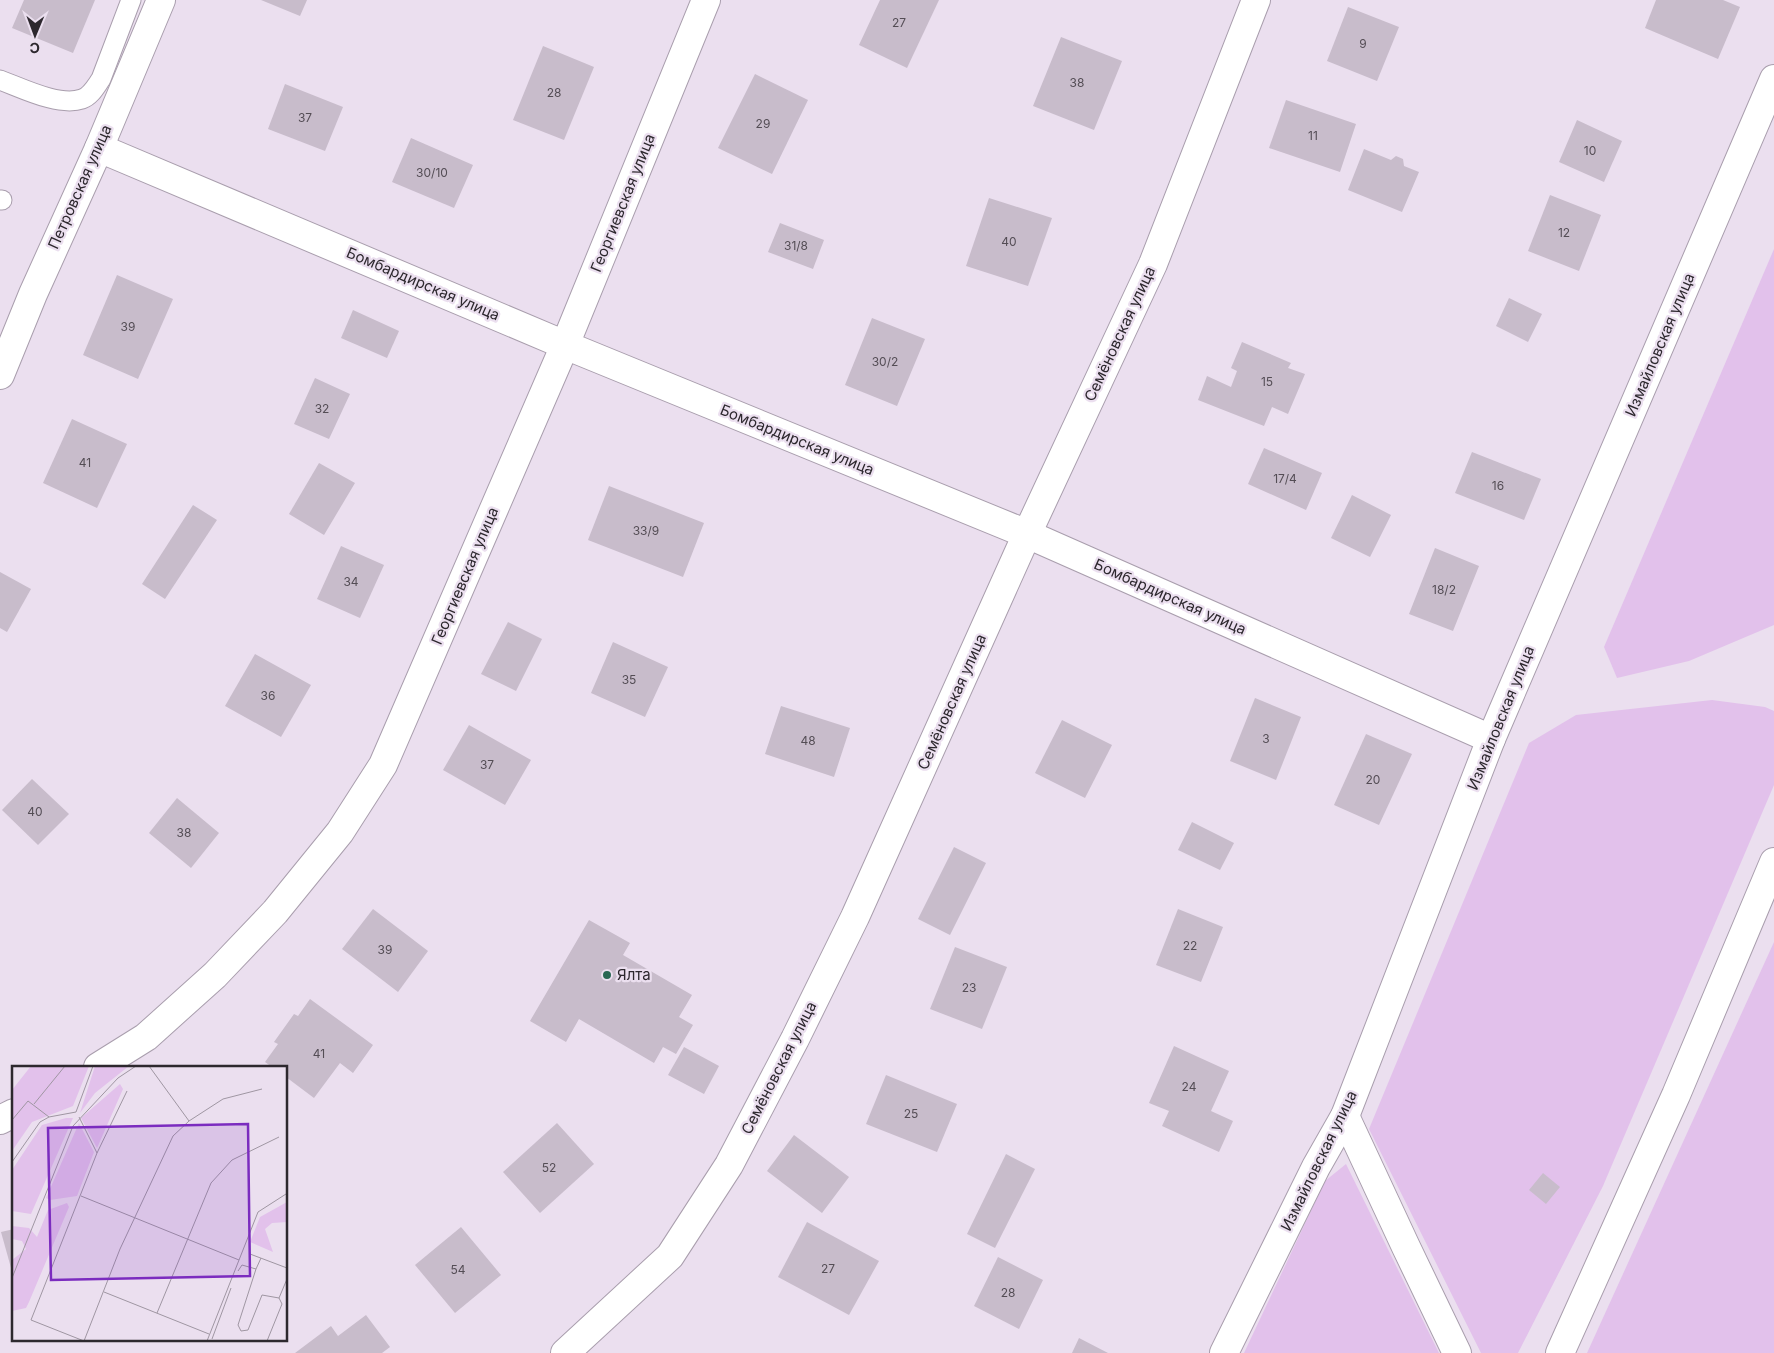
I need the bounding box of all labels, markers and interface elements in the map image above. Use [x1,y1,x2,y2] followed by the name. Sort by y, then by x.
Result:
[10,10,60,60] north arrow
[892,15,906,30] house number: 27
[1359,36,1367,51] house number: 9
[29,40,40,57] text: С
[1070,75,1084,90] house number: 38
[547,85,561,100] house number: 28
[298,110,312,125] house number: 37
[756,116,770,131] house number: 29
[44,122,115,252] street label: Петровская улица
[1308,128,1318,143] house number: 11
[586,131,659,275] street label: Георгиевская улица
[1584,143,1596,158] house number: 10
[416,165,448,180] house number: 30/10
[1558,225,1570,240] house number: 12
[1001,234,1017,249] house number: 40
[784,238,808,253] house number: 31/8
[344,243,503,324] street label: Бомбардирская улица
[1080,263,1159,404] street label: Семёновская улица
[1621,270,1698,419] street label: Измайловская улица
[121,319,135,334] house number: 39
[872,354,898,369] house number: 30/2
[1261,374,1273,389] house number: 15
[717,400,877,479] street label: Бомбардирская улица
[315,401,329,416] house number: 32
[79,455,91,470] house number: 41
[1273,471,1297,486] house number: 17/4
[1492,478,1504,493] house number: 16
[427,504,502,647] street label: Георгиевская улица
[633,523,659,538] house number: 33/9
[1091,554,1249,639] street label: Бомбардирская улица
[343,574,359,589] house number: 34
[1432,582,1456,597] house number: 18/2
[913,631,990,773] street label: Семёновская улица
[1463,643,1538,793] street label: Измайловская улица
[622,672,636,687] house number: 35
[261,688,275,703] house number: 36
[1262,731,1270,746] house number: 3
[800,733,816,748] house number: 48
[480,757,494,772] house number: 37
[1366,772,1380,787] house number: 20
[27,804,43,819] house number: 40
[177,825,191,840] house number: 38
[1183,938,1197,953] house number: 22
[378,942,392,957] house number: 39
[617,965,651,984] place label: Ялта
[601,969,613,981] marker: Ялта
[962,980,976,995] house number: 23
[737,998,820,1137] street label: Семёновская улица
[313,1046,325,1061] house number: 41
[12,1066,288,1340] inset map
[1182,1079,1197,1094] house number: 24
[1276,1087,1361,1234] street label: Измайловская улица
[904,1106,918,1121] house number: 25
[542,1160,556,1175] house number: 52
[821,1261,835,1276] house number: 27
[450,1262,466,1277] house number: 54
[1001,1285,1015,1300] house number: 28

